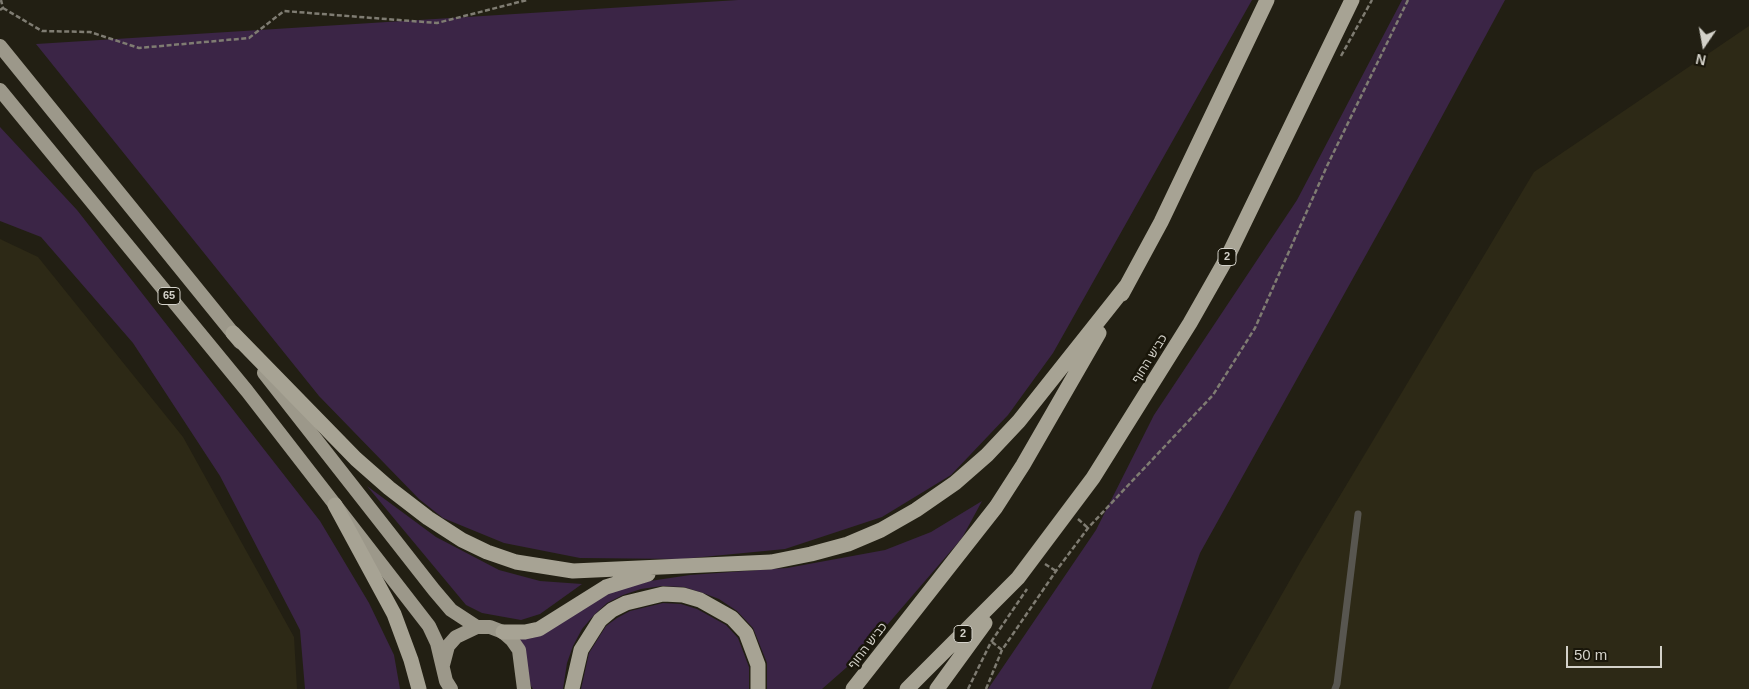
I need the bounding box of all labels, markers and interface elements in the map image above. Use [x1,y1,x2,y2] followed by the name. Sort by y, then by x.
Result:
[1679,20,1729,70] north arrow
[1694,51,1707,69] text: N
[1218,248,1236,266] road number: 2
[158,288,180,304] road number: 65
[1129,332,1171,386] street label: כביש החוף
[845,620,891,672] street label: כביש החוף
[954,626,972,642] road number: 2
[1569,636,1665,668] scale bar
[1574,646,1607,663] text: 50 m

